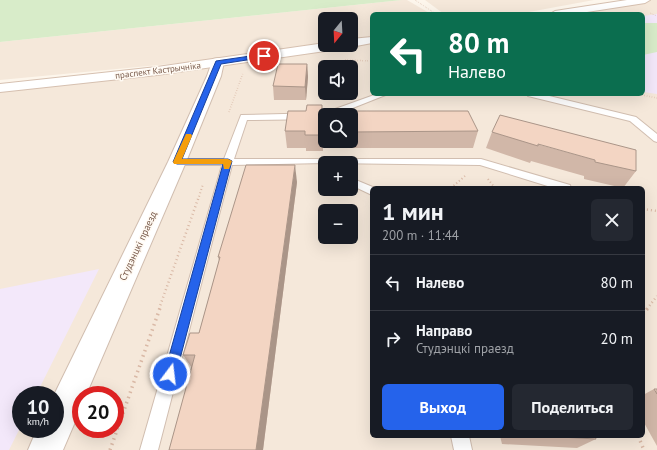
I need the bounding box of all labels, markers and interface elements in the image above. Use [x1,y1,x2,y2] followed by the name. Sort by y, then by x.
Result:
[318,12,358,52] north arrow
[318,12,358,244] map controls
[448,24,509,61] text: 80 m
[382,28,434,80] icon: left
[247,39,281,73] pin
[253,45,275,67] icon: arrive
[114,59,202,81] street label: праспект Кастрычніка
[318,60,358,100] button: sound
[448,60,506,83] text: Налево
[318,108,358,148] button: search
[318,156,358,196] button: +
[382,196,444,227] text: 1 мин
[591,199,633,241] button: close
[318,204,358,244] button: −
[116,209,160,283] street label: Студэнцкі праезд
[382,227,459,244] text: 200 m · 11:44
[382,272,404,294] icon: left
[416,273,464,292] text: Налево
[600,273,633,292] text: 80 m
[416,321,472,340] text: Направо
[382,328,404,350] icon: right
[600,329,633,348] text: 20 m
[416,340,514,357] text: Студэнцкі праезд
[149,353,191,395] position arrow
[382,384,504,430] button: Выход
[512,384,633,430] button: Поделиться
[72,386,124,438] speed limit sign: 20
[27,394,49,420] text: 10
[27,415,49,428] text: km/h

